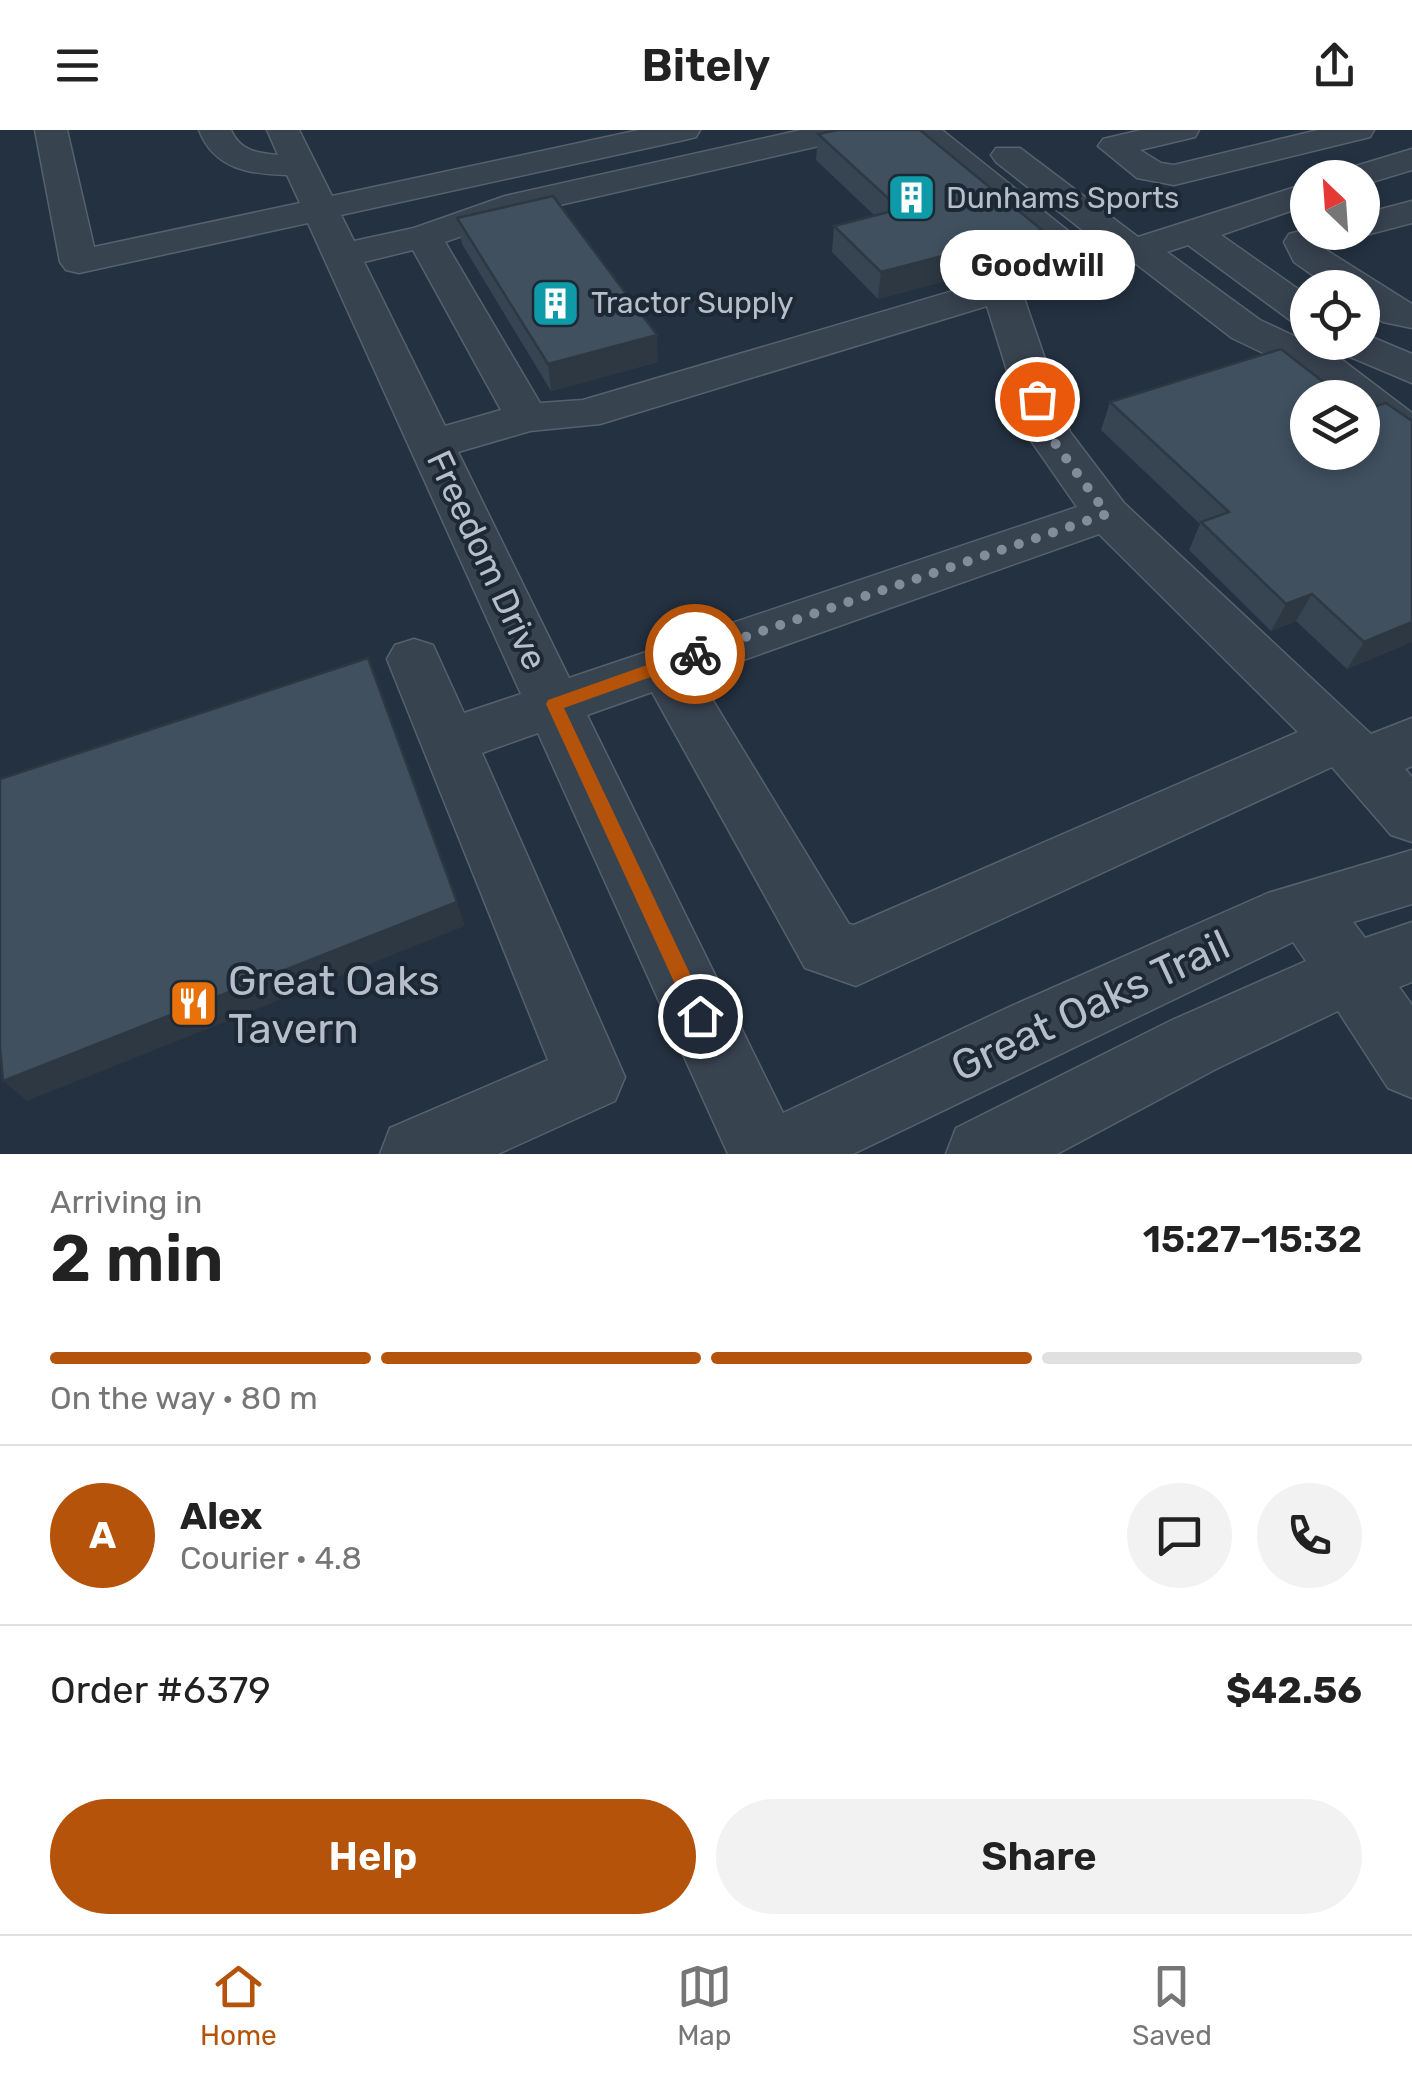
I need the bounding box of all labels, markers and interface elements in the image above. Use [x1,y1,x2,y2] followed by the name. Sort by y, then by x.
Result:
[50,38,105,93] icon: menu
[1307,38,1362,93] icon: share
[642,39,770,92] text: Bitely
[1290,160,1380,250] north arrow
[1290,160,1380,470] map controls
[885,172,937,224] building icon: Dunhams Sports
[946,180,1179,216] place label: Dunhams Sports
[940,229,1134,299] callout: Goodwill
[971,246,1104,284] text: Goodwill
[1290,270,1380,360] button: locate
[530,277,582,329] building icon: Tractor Supply
[591,285,794,321] place label: Tractor Supply
[995,357,1080,442] pin
[1010,372,1065,427] icon: bag
[1290,380,1380,470] button: layers
[418,444,556,676] street label: Freedom Drive
[645,604,745,704] courier
[668,627,723,682] icon: bike
[943,920,1237,1092] street label: Great Oaks Trail
[228,956,440,1054] place label: Great Oaks Tavern
[658,974,743,1059] pin
[167,978,219,1030] restaurant icon: Great Oaks Tavern
[673,989,728,1044] icon: home
[50,1183,202,1221] text: Arriving in
[1143,1216,1362,1262] text: 15:27–15:32
[50,1220,224,1297] text: 2 min
[50,1379,318,1417] text: On the way · 80 m
[1127,1483,1232,1588] button: chat
[1257,1483,1362,1588] button: phone
[180,1493,262,1539] text: Alex
[89,1512,116,1558] text: A
[180,1539,362,1577] text: Courier · 4.8
[50,1667,271,1713] text: Order #6379
[1226,1667,1362,1713] text: $42.56
[50,1799,696,1914] button: Help
[716,1799,1362,1914] button: Share
[200,1959,277,2052] tab: Home
[677,1959,732,2052] tab: Map
[1132,1959,1212,2052] tab: Saved

